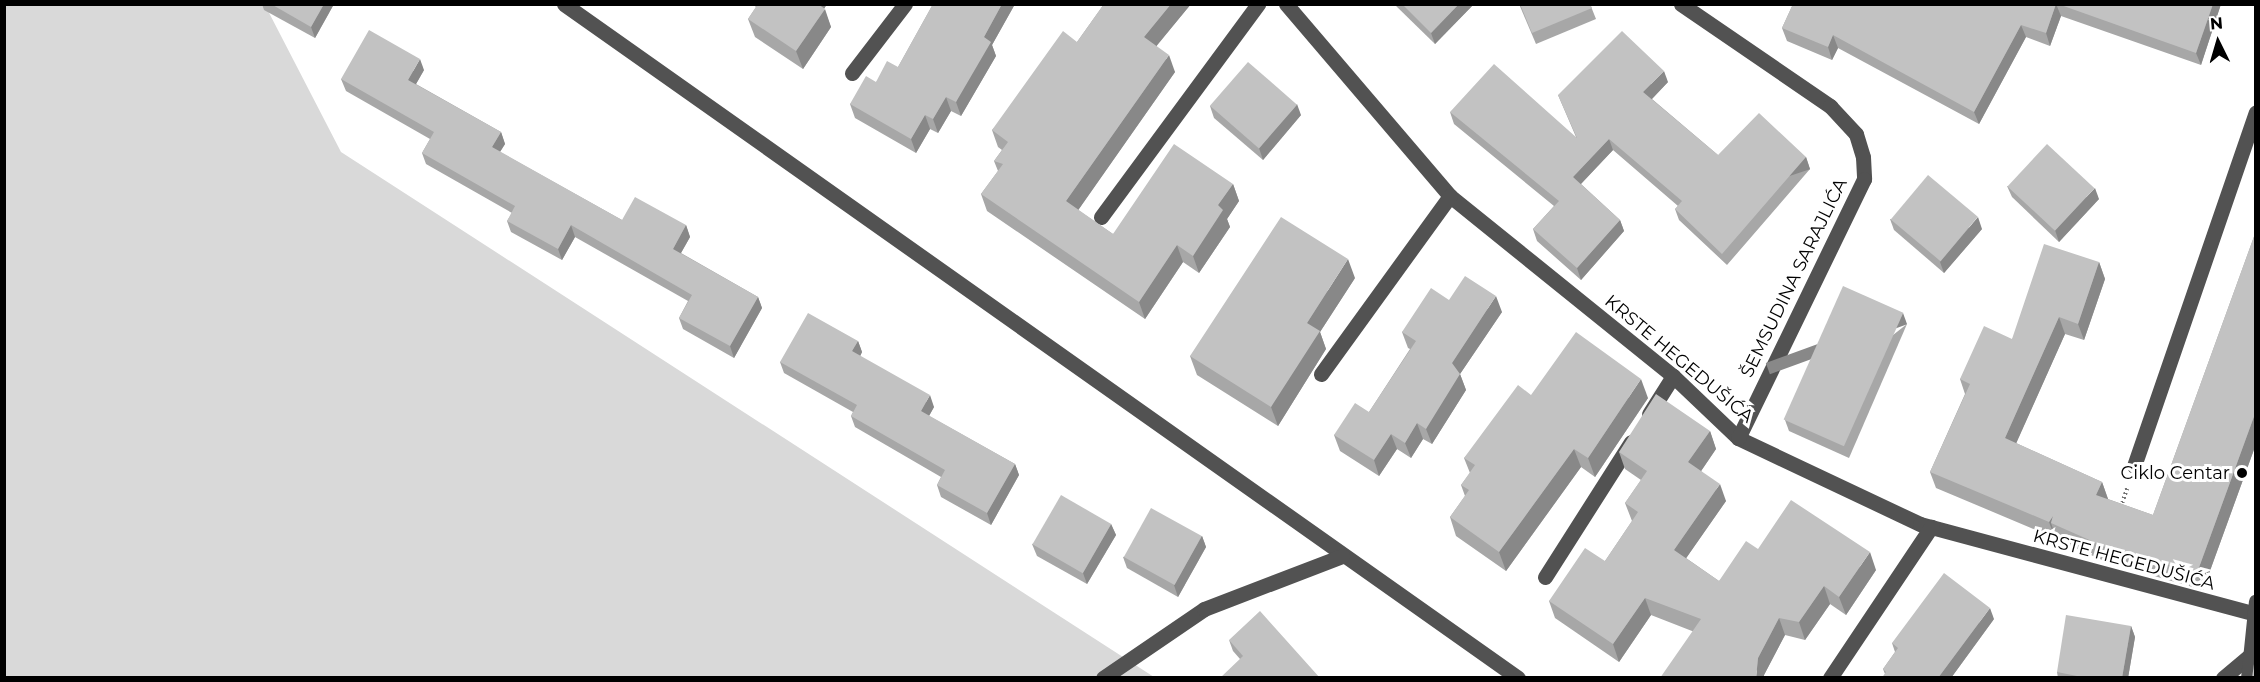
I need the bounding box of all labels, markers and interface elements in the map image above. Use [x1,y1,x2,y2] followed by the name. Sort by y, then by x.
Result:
[2188,12,2248,72] north arrow
[2209,14,2224,34] text: N
[1736,175,1852,381] street label: ŠEMSUDINA SARAJLIĆA
[1600,290,1758,428] street label: KRSTE HEGEDUŠIĆA
[2121,462,2230,484] place label: Ciklo Centar
[2235,466,2249,480] marker: Ciklo Centar
[2031,525,2217,595] street label: KRSTE HEGEDUŠIĆA

